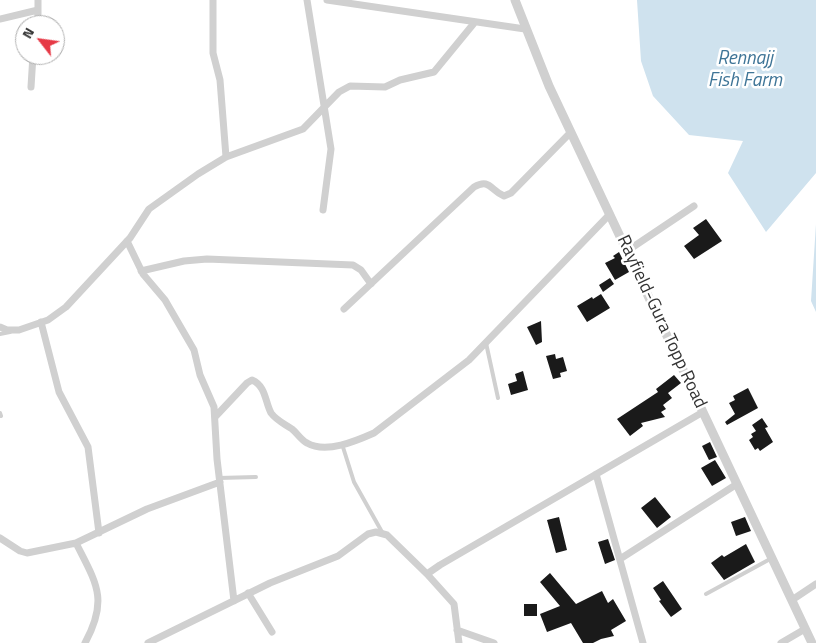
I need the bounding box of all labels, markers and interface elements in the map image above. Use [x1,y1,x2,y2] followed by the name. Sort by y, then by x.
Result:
[15,15,65,65] north arrow
[16,23,39,42] text: N
[708,48,782,92] water label: Rennajj Fish Farm
[611,232,711,412] street label: Rayfield-Gura Topp Road

